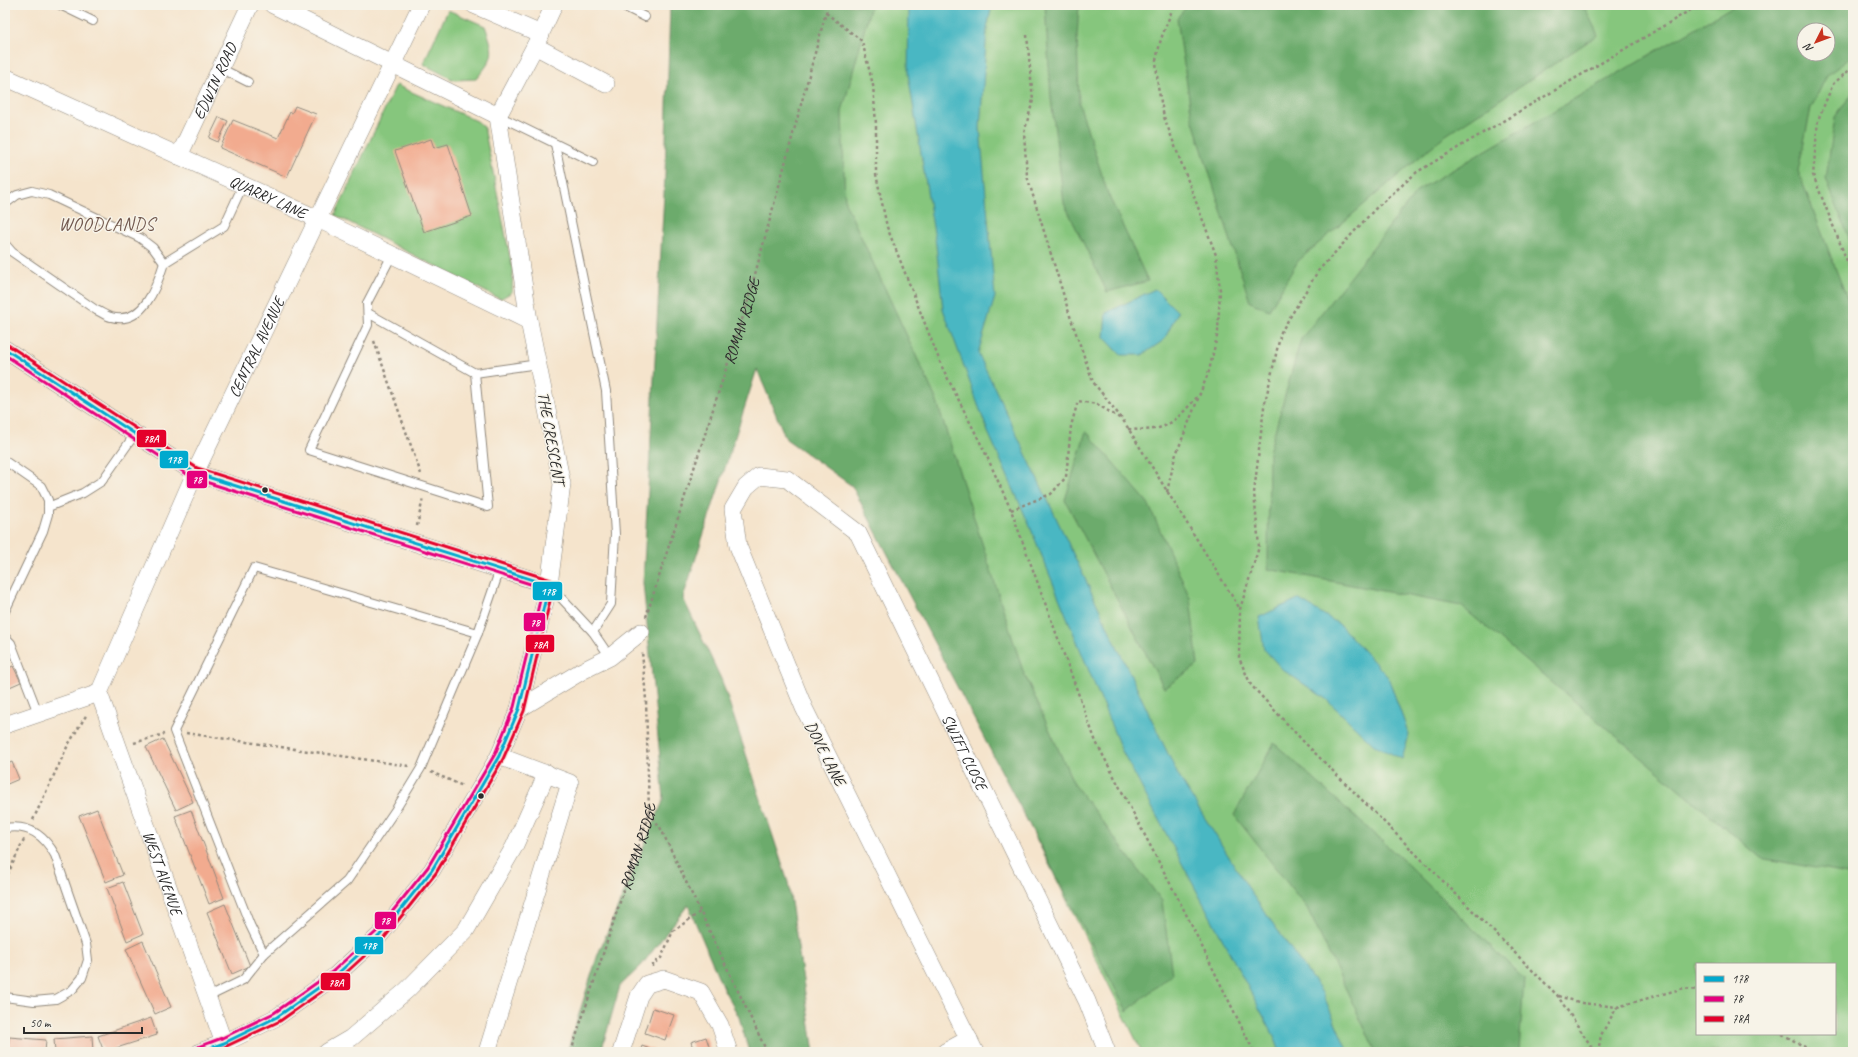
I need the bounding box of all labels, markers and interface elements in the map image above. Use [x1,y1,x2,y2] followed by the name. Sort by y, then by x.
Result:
[1796,22,1836,62] north arrow
[189,38,242,123] street label: EDWIN ROAD
[1800,40,1816,56] text: N
[226,171,312,225] street label: QUARRY LANE
[59,213,158,235] district label: WOODLANDS
[719,273,765,367] street label: ROMAN RIDGE
[224,292,290,401] street label: CENTRAL AVENUE
[533,390,570,489] street label: THE CRESCENT
[136,429,167,448] line badge: 78A
[143,431,160,445] text: 78A
[159,450,189,469] line badge: 178
[167,452,183,466] text: 178
[186,470,208,489] line badge: 78
[192,472,204,486] text: 78
[260,485,270,495] unlabelled marker
[532,581,563,601] line badge: 178
[541,584,557,598] text: 178
[523,612,546,632] line badge: 78
[530,615,542,629] text: 78
[525,634,555,653] line badge: 78A
[532,637,549,651] text: 78A
[937,711,992,796] street label: SWIFT CLOSE
[800,718,851,791] street label: DOVE LANE
[476,791,486,801] unlabelled marker
[616,801,660,892] street label: ROMAN RIDGE
[138,829,187,920] street label: WEST AVENUE
[374,911,397,930] line badge: 78
[380,913,392,927] text: 78
[354,936,384,955] line badge: 178
[362,938,378,952] text: 178
[1696,963,1836,1035] legend
[1732,971,1750,987] text: 178
[320,972,351,991] line badge: 78A
[328,975,345,989] text: 78A
[1732,991,1744,1007] text: 78
[24,1009,142,1035] scale bar
[1732,1011,1750,1027] text: 78A
[30,1015,52,1031] text: 50 m

